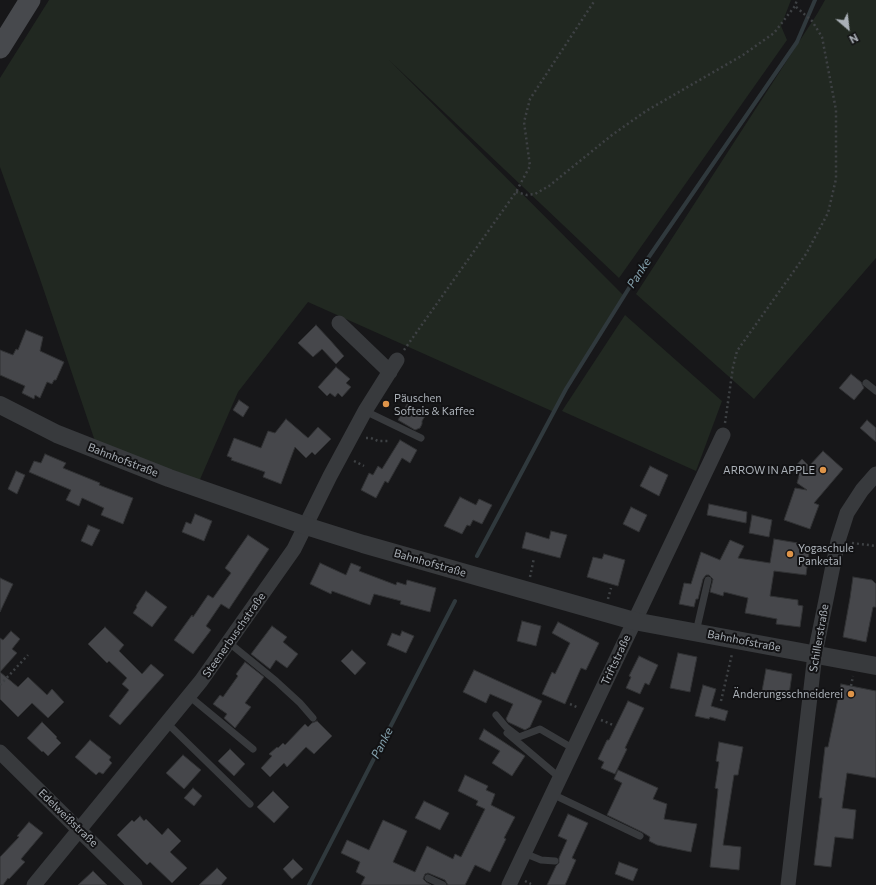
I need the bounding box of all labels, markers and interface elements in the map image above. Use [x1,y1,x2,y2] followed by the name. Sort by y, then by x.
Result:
[828,8,868,48] north arrow
[847,31,861,47] text: N
[624,255,654,291] water label: Panke
[394,391,475,417] place label: Päuschen Softeis & Kaffee
[381,399,391,409] marker: Päuschen Softeis & Kaffee
[86,441,160,479] street label: Bahnhofstraße
[723,463,815,477] place label: ARROW IN APPLE
[818,465,828,475] marker: ARROW IN APPLE
[798,541,854,567] place label: Yogaschule Panketal
[392,546,468,580] street label: Bahnhofstraße
[785,549,795,559] marker: Yogaschule Panketal
[200,590,268,680] street label: Steenerbuschstraße
[807,603,831,673] street label: Schillerstraße
[706,627,782,655] street label: Bahnhofstraße
[599,633,633,687] street label: Triftstraße
[732,687,843,701] place label: Änderungsschneiderei
[846,689,856,699] marker: Änderungsschneiderei
[368,725,396,761] water label: Panke
[36,786,100,850] street label: Edelweißstraße

